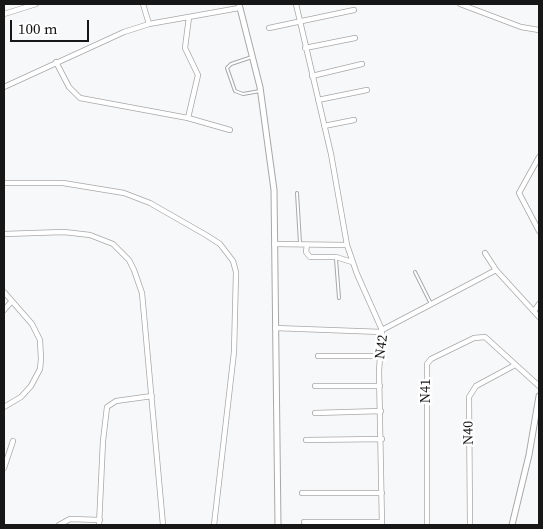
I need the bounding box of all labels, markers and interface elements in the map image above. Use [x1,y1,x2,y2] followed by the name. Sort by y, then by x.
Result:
[12,10,91,42] scale bar
[18,18,58,39] text: 100 m
[372,334,392,360] street label: N42
[418,379,434,403] street label: N41
[460,421,478,445] street label: N40

